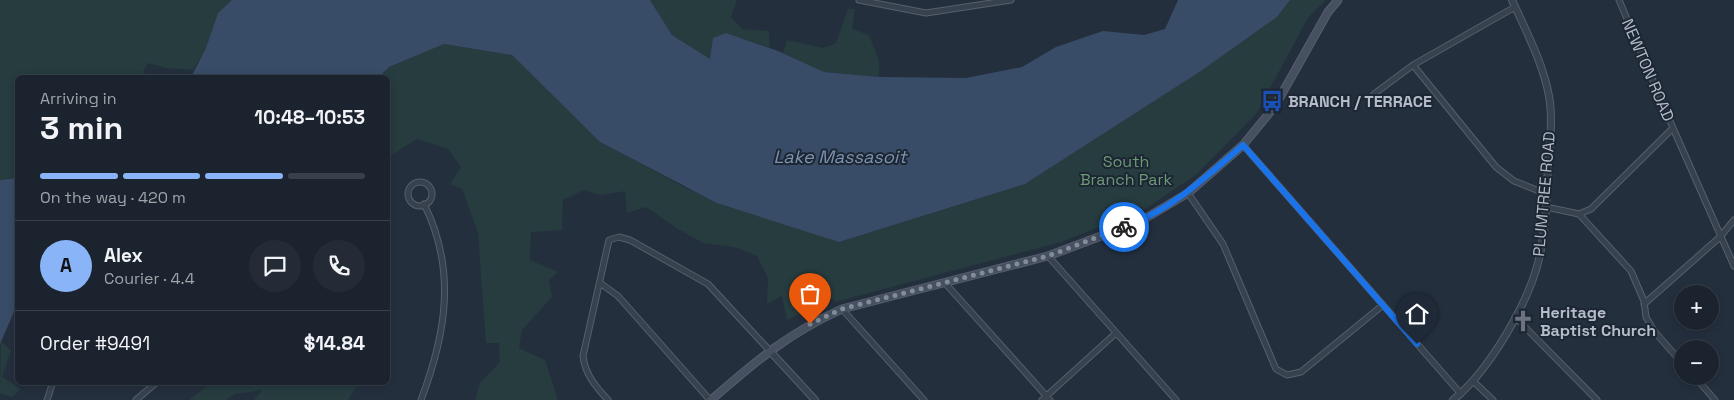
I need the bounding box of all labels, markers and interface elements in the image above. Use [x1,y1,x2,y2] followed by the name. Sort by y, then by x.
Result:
[1617,16,1679,124] street label: NEWTON ROAD
[40,88,117,109] text: Arriving in
[1259,88,1285,114] bus stop icon: BRANCH / TERRACE
[1288,91,1432,112] place label: BRANCH / TERRACE
[254,105,365,130] text: 10:48–10:53
[40,108,123,148] text: 3 min
[1528,131,1560,257] street label: PLUMTREE ROAD
[774,145,908,168] water label: Lake Massasoit
[1080,151,1172,190] park label: South Branch Park
[40,187,186,208] text: On the way · 420 m
[1099,202,1149,252] courier
[1110,213,1138,241] icon: bike
[249,240,301,292] button: chat
[313,240,365,292] button: phone
[104,243,143,268] text: Alex
[60,253,72,278] text: A
[104,268,195,289] text: Courier · 4.4
[789,273,831,324] pin
[796,280,824,308] icon: bag
[1674,285,1719,385] map controls
[1674,285,1719,330] button: +
[1396,293,1438,344] pin
[1403,300,1431,328] icon: home
[1540,302,1656,341] place label: Heritage Baptist Church
[1510,308,1536,334] church icon: Heritage Baptist Church
[40,331,150,356] text: Order #9491
[304,331,365,356] text: $14.84
[1674,340,1719,385] button: −

